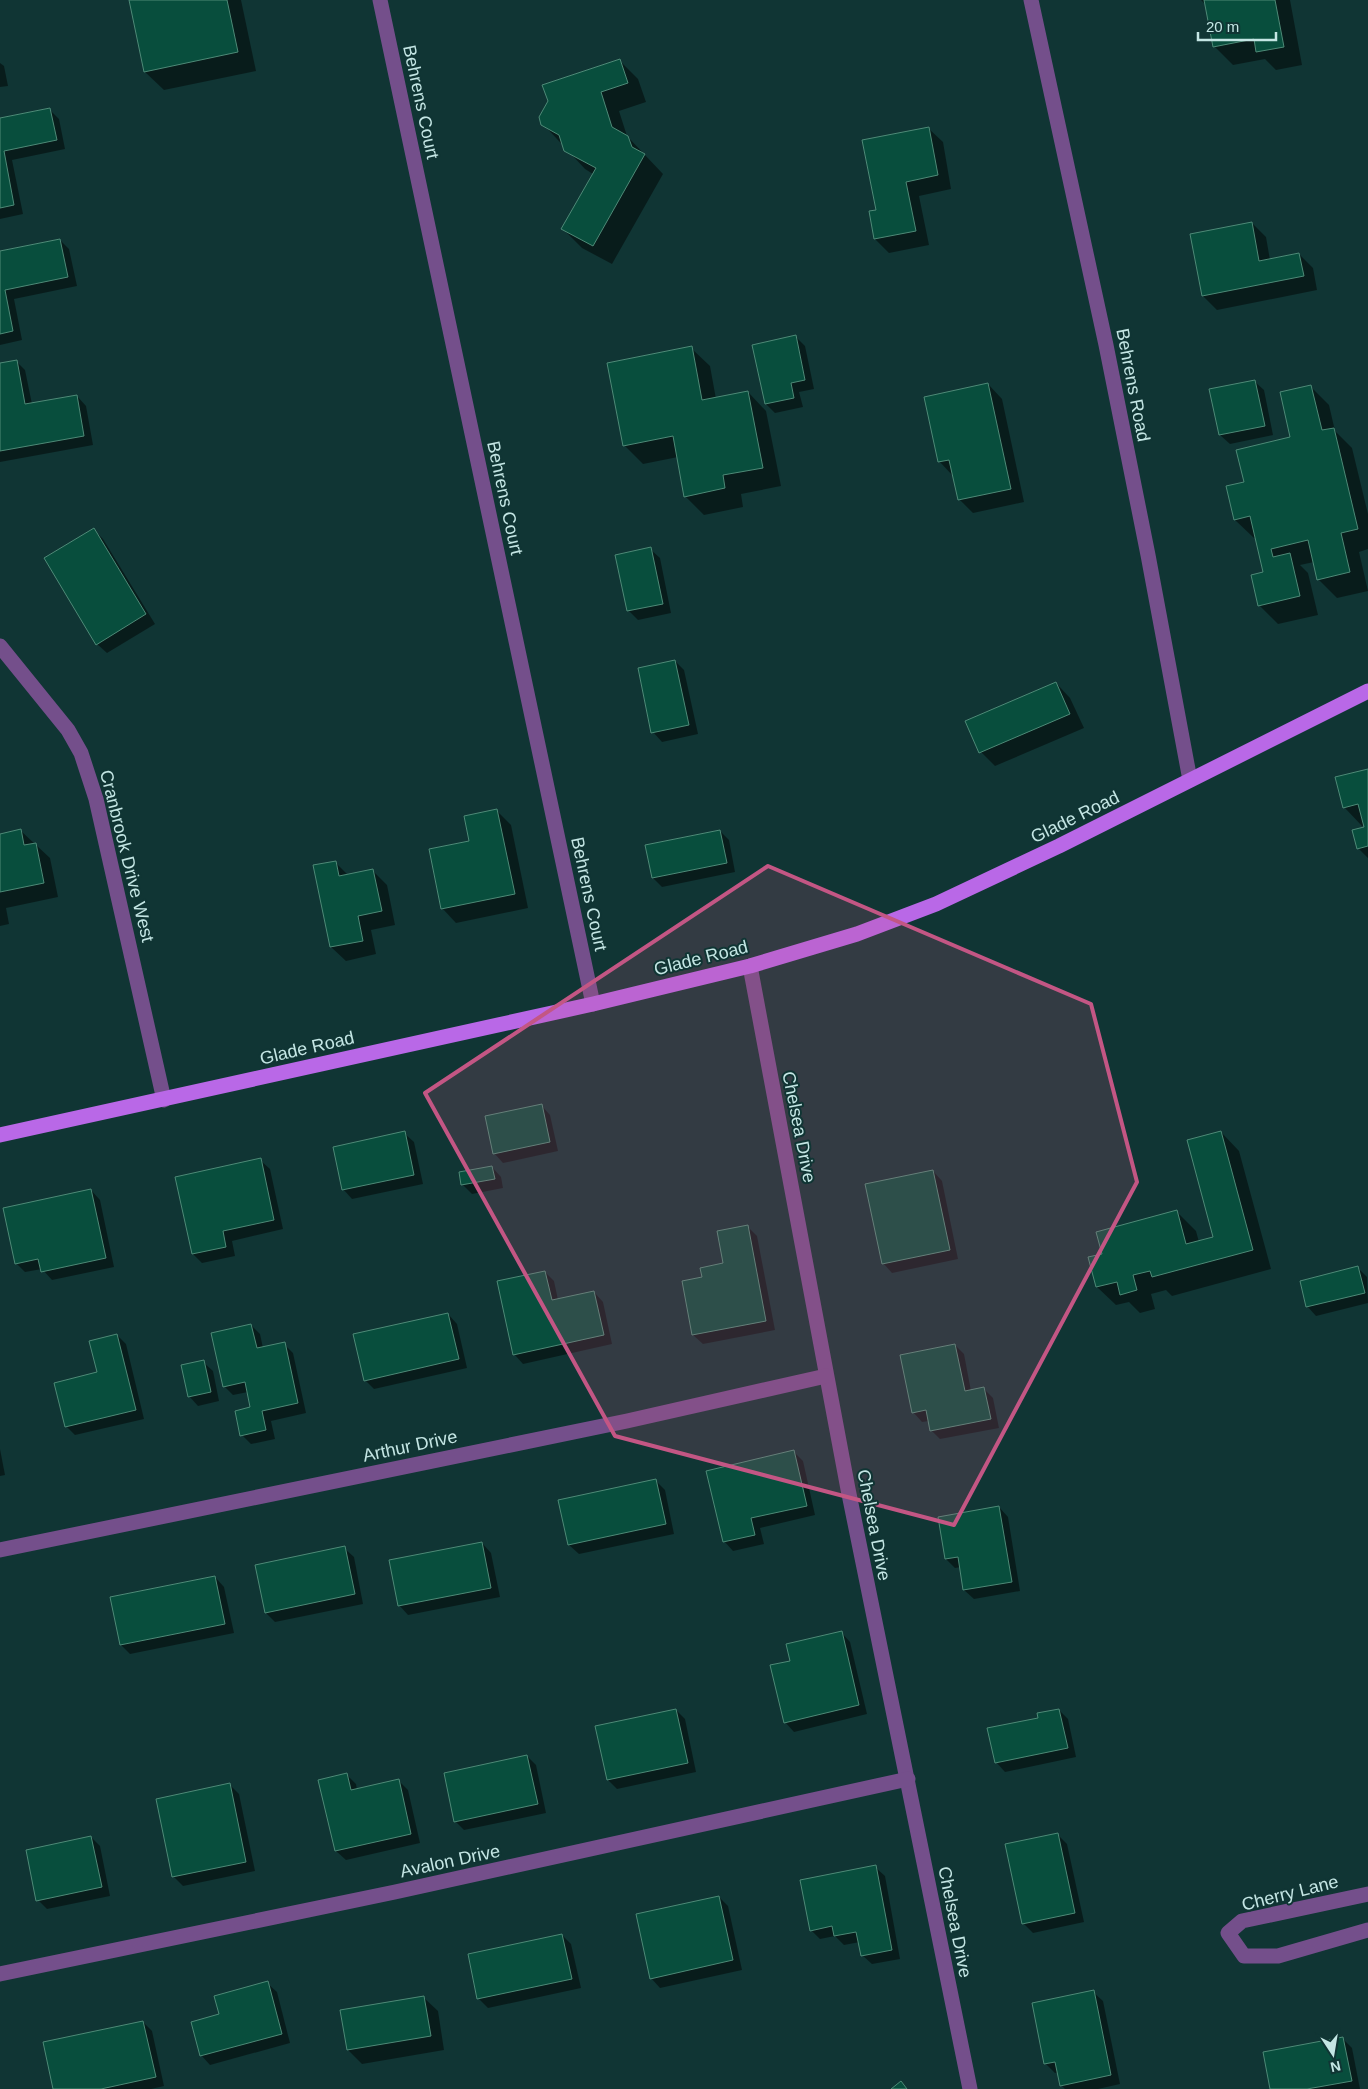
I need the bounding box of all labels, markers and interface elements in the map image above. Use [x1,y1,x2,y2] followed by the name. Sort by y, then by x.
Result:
[1198,10,1276,42] scale bar
[1206,18,1239,35] text: 20 m
[399,43,443,161] street label: Behrens Court
[1112,327,1154,443] street label: Behrens Road
[483,439,527,557] street label: Behrens Court
[96,768,158,944] street label: Cranbrook Drive West
[1027,787,1123,847] street label: Glade Road
[567,835,611,953] street label: Behrens Court
[652,937,750,979] street label: Glade Road
[258,1027,356,1069] street label: Glade Road
[778,1070,820,1184] street label: Chelsea Drive
[361,1426,459,1466] street label: Arthur Drive
[853,1468,895,1582] street label: Chelsea Drive
[398,1841,502,1881] street label: Avalon Drive
[934,1865,976,1979] street label: Chelsea Drive
[1240,1871,1340,1915] street label: Cherry Lane
[1308,2029,1358,2079] north arrow
[1329,2058,1342,2076] text: N

